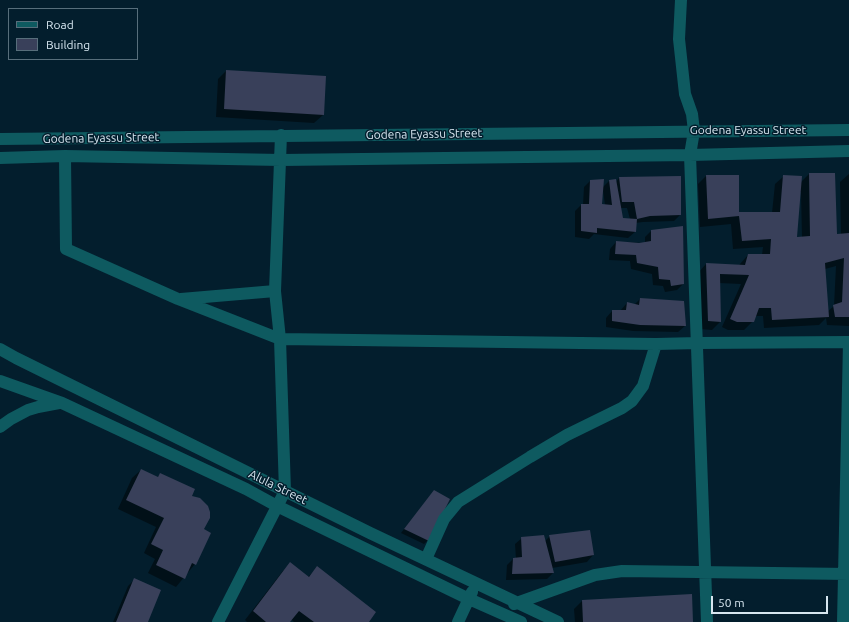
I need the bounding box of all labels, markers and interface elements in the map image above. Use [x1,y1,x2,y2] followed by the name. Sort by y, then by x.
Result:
[8,8,138,60] legend
[46,18,74,31] text: Road
[46,38,90,51] text: Building
[690,123,806,137] street label: Godena Eyassu Street
[366,126,482,142] street label: Godena Eyassu Street
[43,130,159,146] street label: Godena Eyassu Street
[246,467,310,507] street label: Alula Street
[713,588,830,614] scale bar
[718,596,745,609] text: 50 m

